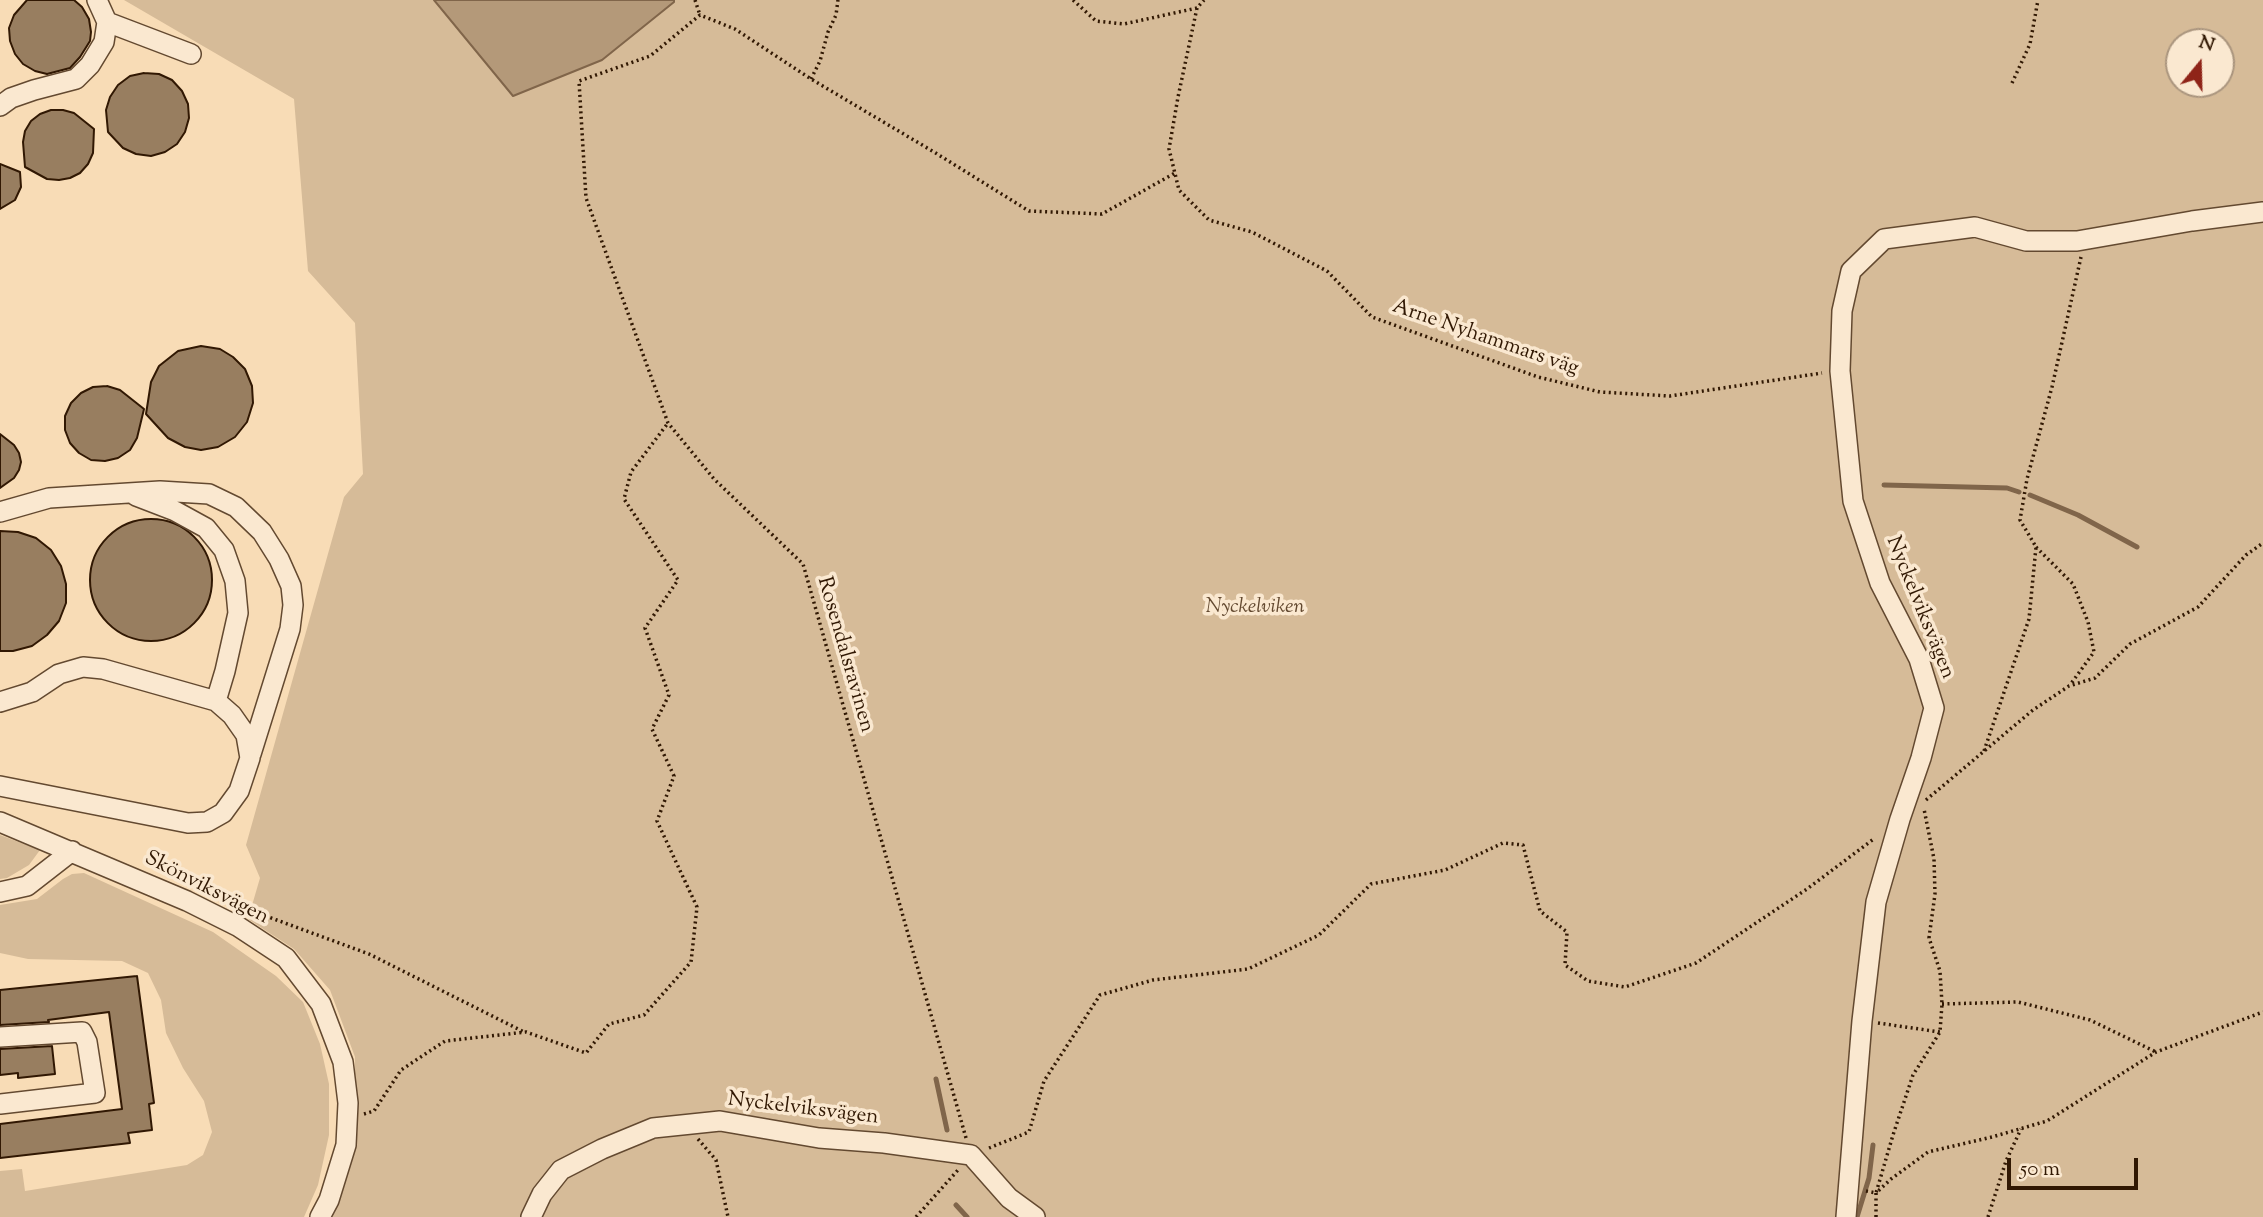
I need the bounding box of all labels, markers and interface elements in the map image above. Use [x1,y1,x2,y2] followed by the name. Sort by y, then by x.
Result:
[2165,28,2235,98] north arrow
[2195,29,2218,60] text: N
[1389,295,1581,383] street label: Arne Nyhammars väg
[1879,533,1959,683] street label: Nyckelviksvägen
[810,574,878,736] street label: Rosendalsravinen
[1205,595,1305,621] park label: Nyckelviken
[140,847,272,931] street label: Skönviksvägen
[726,1088,880,1132] street label: Nyckelviksvägen
[2011,1144,2142,1188] scale bar
[2020,1155,2060,1185] text: 50 m

